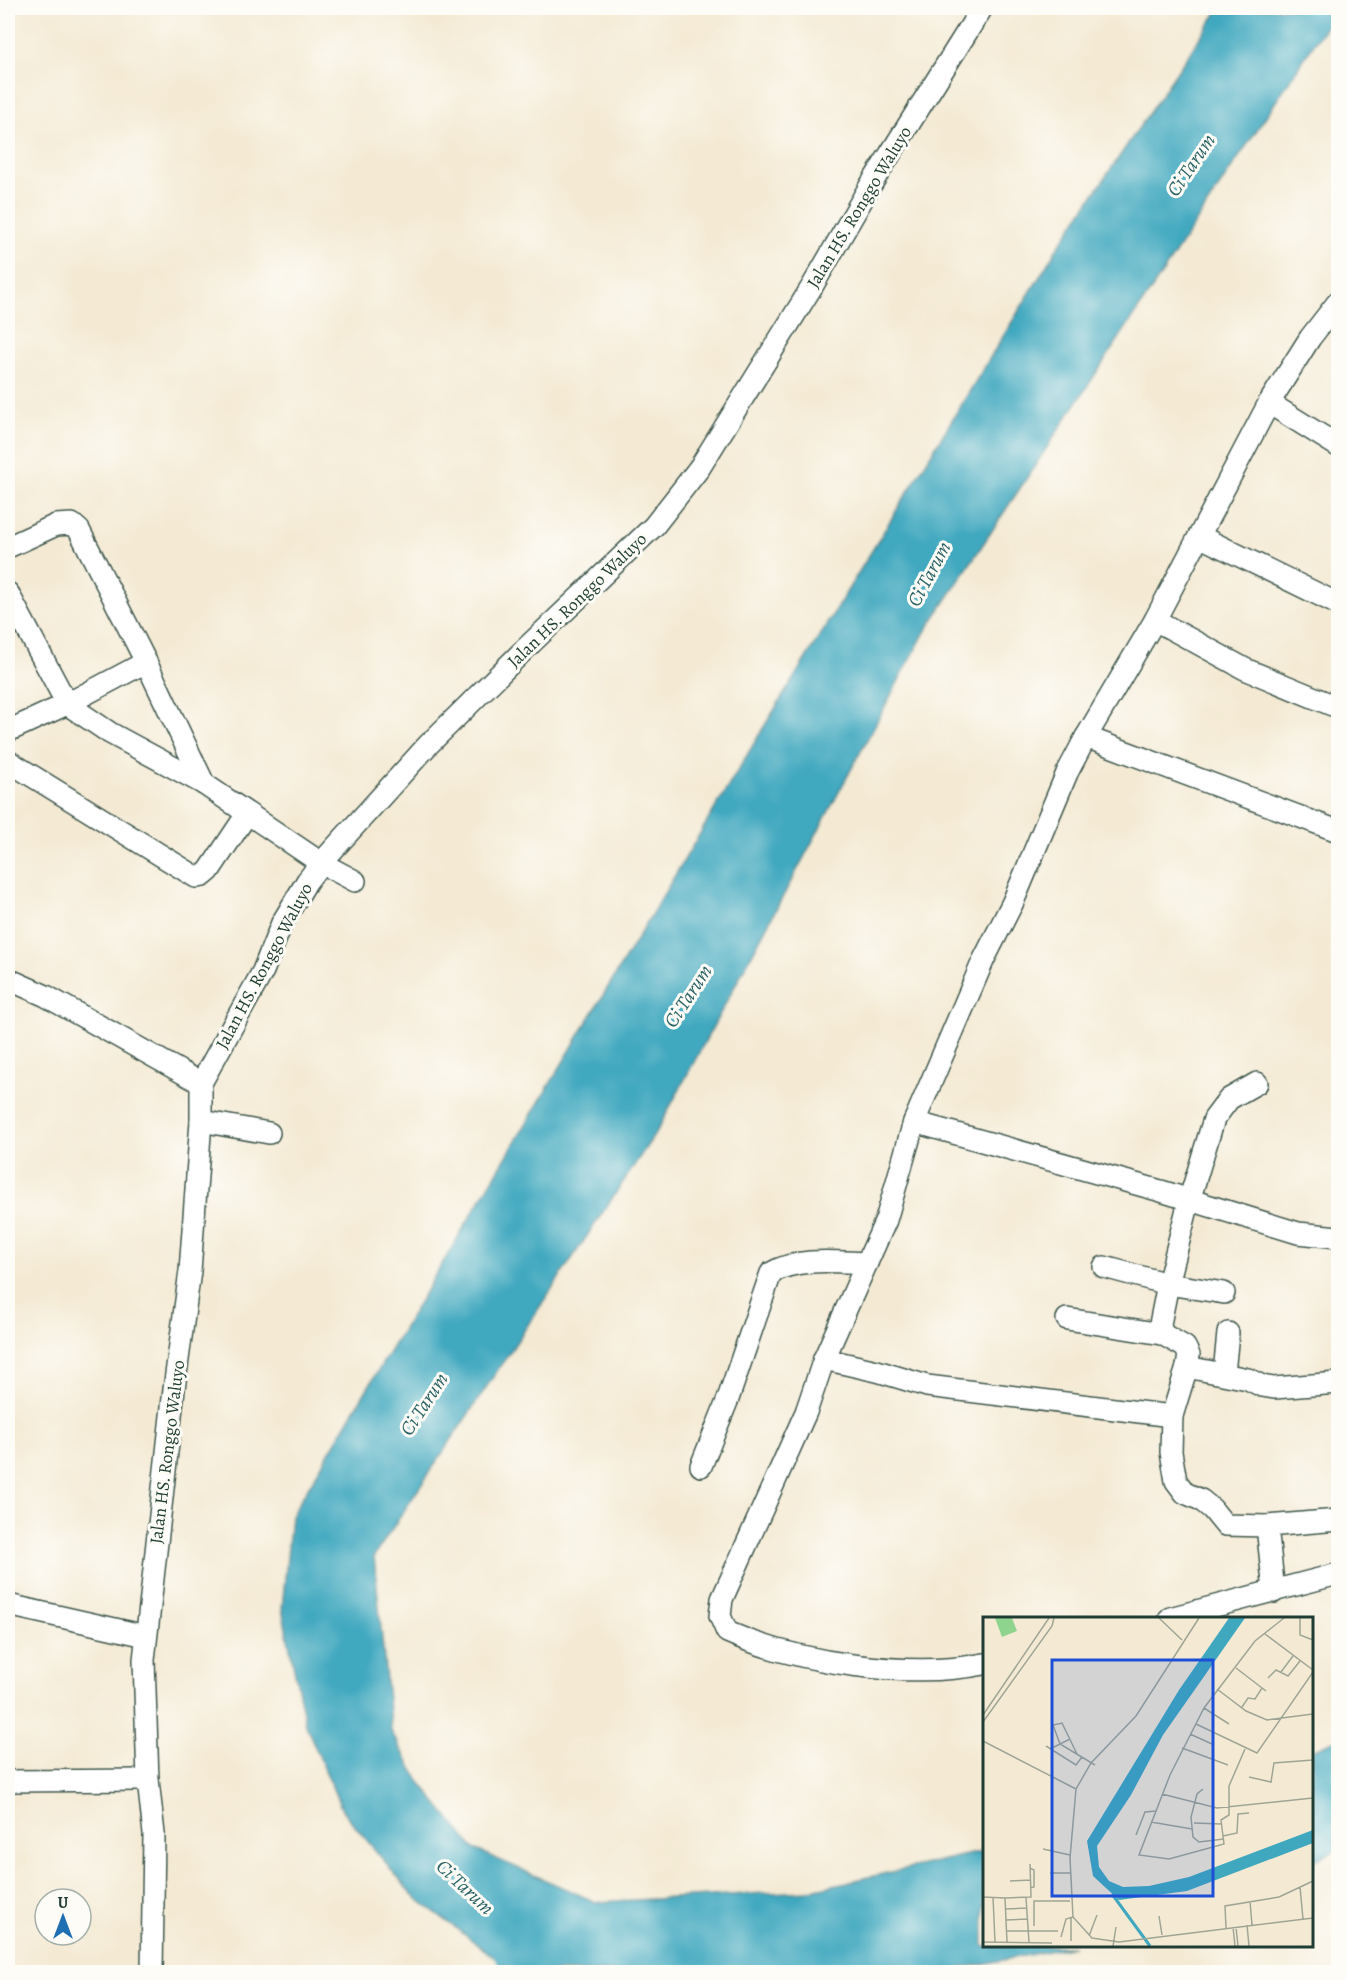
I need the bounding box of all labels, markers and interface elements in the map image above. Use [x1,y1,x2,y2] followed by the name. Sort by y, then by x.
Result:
[801,121,917,293] street label: Jalan HS. Ronggo Waluyo
[1160,128,1222,202] water label: Ci Tarum
[502,527,652,673] street label: Jalan HS. Ronggo Waluyo
[901,537,957,611] water label: Ci Tarum
[210,879,318,1053] street label: Jalan HS. Ronggo Waluyo
[658,959,718,1033] water label: Ci Tarum
[144,1359,190,1545] street label: Jalan HS. Ronggo Waluyo
[394,1367,454,1441] water label: Ci Tarum
[983,1617,1313,1947] inset map
[430,1853,500,1921] water label: Ci Tarum
[33,1887,93,1947] north arrow
[58,1892,69,1914] text: U

